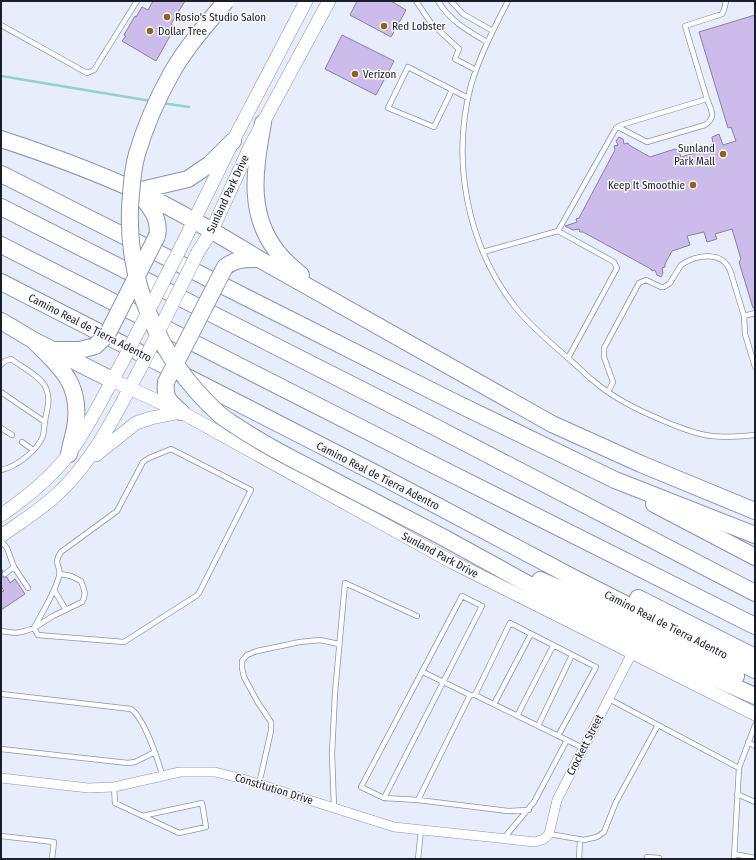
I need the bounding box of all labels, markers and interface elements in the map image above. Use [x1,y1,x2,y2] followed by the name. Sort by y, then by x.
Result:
[175,11,266,24] place label: Rosio's Studio Salon
[162,12,172,22] marker: Rosio's Studio Salon
[392,20,446,33] place label: Red Lobster
[379,21,389,31] marker: Red Lobster
[158,25,207,38] place label: Dollar Tree
[145,26,155,36] marker: Dollar Tree
[363,68,396,81] place label: Verizon
[350,69,360,79] marker: Verizon
[674,142,715,168] place label: Sunland Park Mall
[718,149,728,159] marker: Sunland Park Mall
[204,153,252,235] street label: Sunland Park Drive
[608,179,685,192] place label: Keep It Smoothie
[688,180,698,190] marker: Keep It Smoothie
[26,291,154,365] street label: Camino Real de Tierra Adentro
[314,439,442,513] street label: Camino Real de Tierra Adentro
[399,529,481,581] street label: Sunland Park Drive
[602,588,730,662] street label: Camino Real de Tierra Adentro
[564,712,606,778] street label: Crockett Street
[233,771,315,807] street label: Constitution Drive

